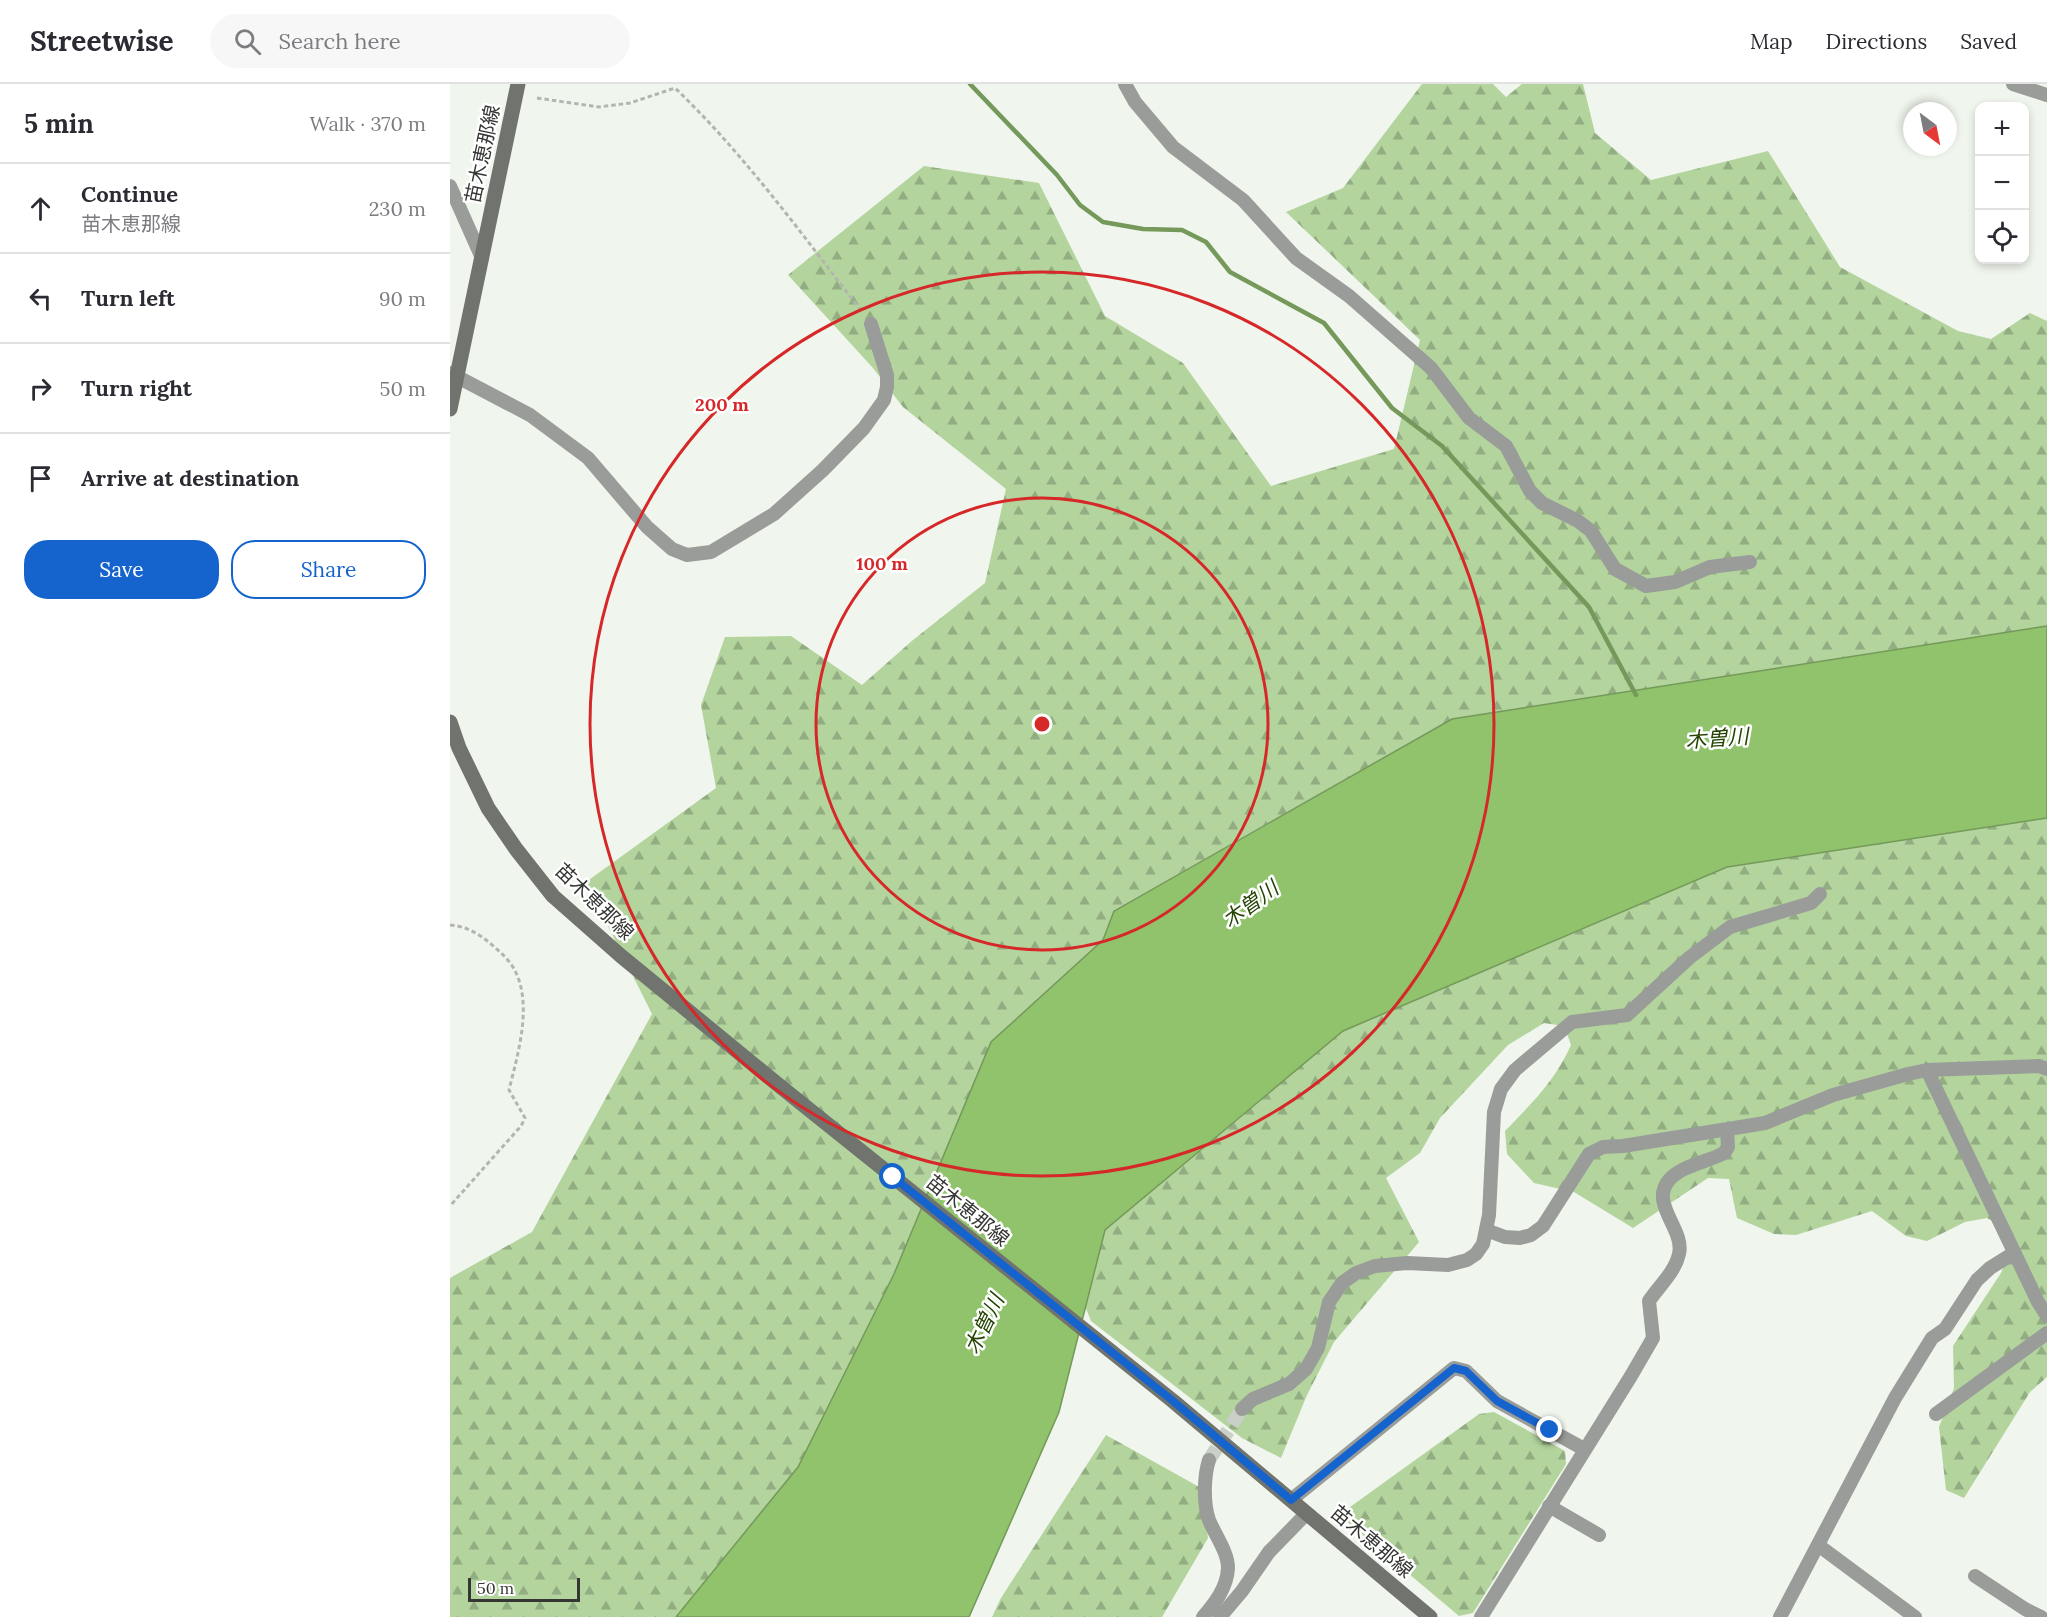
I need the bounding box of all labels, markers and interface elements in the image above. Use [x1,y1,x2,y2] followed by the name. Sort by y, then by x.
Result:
[210,14,630,68] search box
[30,23,174,59] text: Streetwise
[231,25,264,58] icon: search
[279,27,401,55] text: Search here
[1750,28,1793,55] text: Map
[1826,28,1927,55] text: Directions
[1960,28,2017,55] text: Saved
[459,102,505,206] street label: 苗木恵那線
[1903,102,1957,156] north arrow
[1975,102,2029,264] map controls
[1975,102,2029,156] button: +
[24,107,94,140] text: 5 min
[309,111,426,136] text: Walk · 370 m
[1975,156,2029,210] button: −
[81,180,178,208] text: Continue
[24,192,57,225] icon: ahead
[369,196,426,221] text: 230 m
[1975,210,2029,264] button: locate
[81,211,181,236] text: 苗木恵那線
[24,282,57,315] icon: left
[81,284,175,312] text: Turn left
[379,286,426,311] text: 90 m
[24,372,57,405] icon: right
[81,374,192,402] text: Turn right
[380,376,426,401] text: 50 m
[695,393,749,416] text: 200 m
[24,462,57,495] icon: arrive
[81,464,299,492] text: Arrive at destination
[24,540,219,599] button: Save
[231,540,426,599] button: Share
[856,552,908,575] text: 100 m
[1032,714,1052,734] centre of rings
[1685,722,1751,754] water label: 木曽川
[550,857,640,945] street label: 苗木恵那線
[1217,873,1285,933] water label: 木曽川
[879,1163,905,1189] route start
[921,1169,1015,1251] street label: 苗木恵那線
[958,1288,1011,1358] water label: 木曽川
[1536,1416,1562,1442] route end
[1326,1499,1418,1583] street label: 苗木恵那線
[468,1575,580,1602] scale bar
[477,1578,514,1598] text: 50 m

